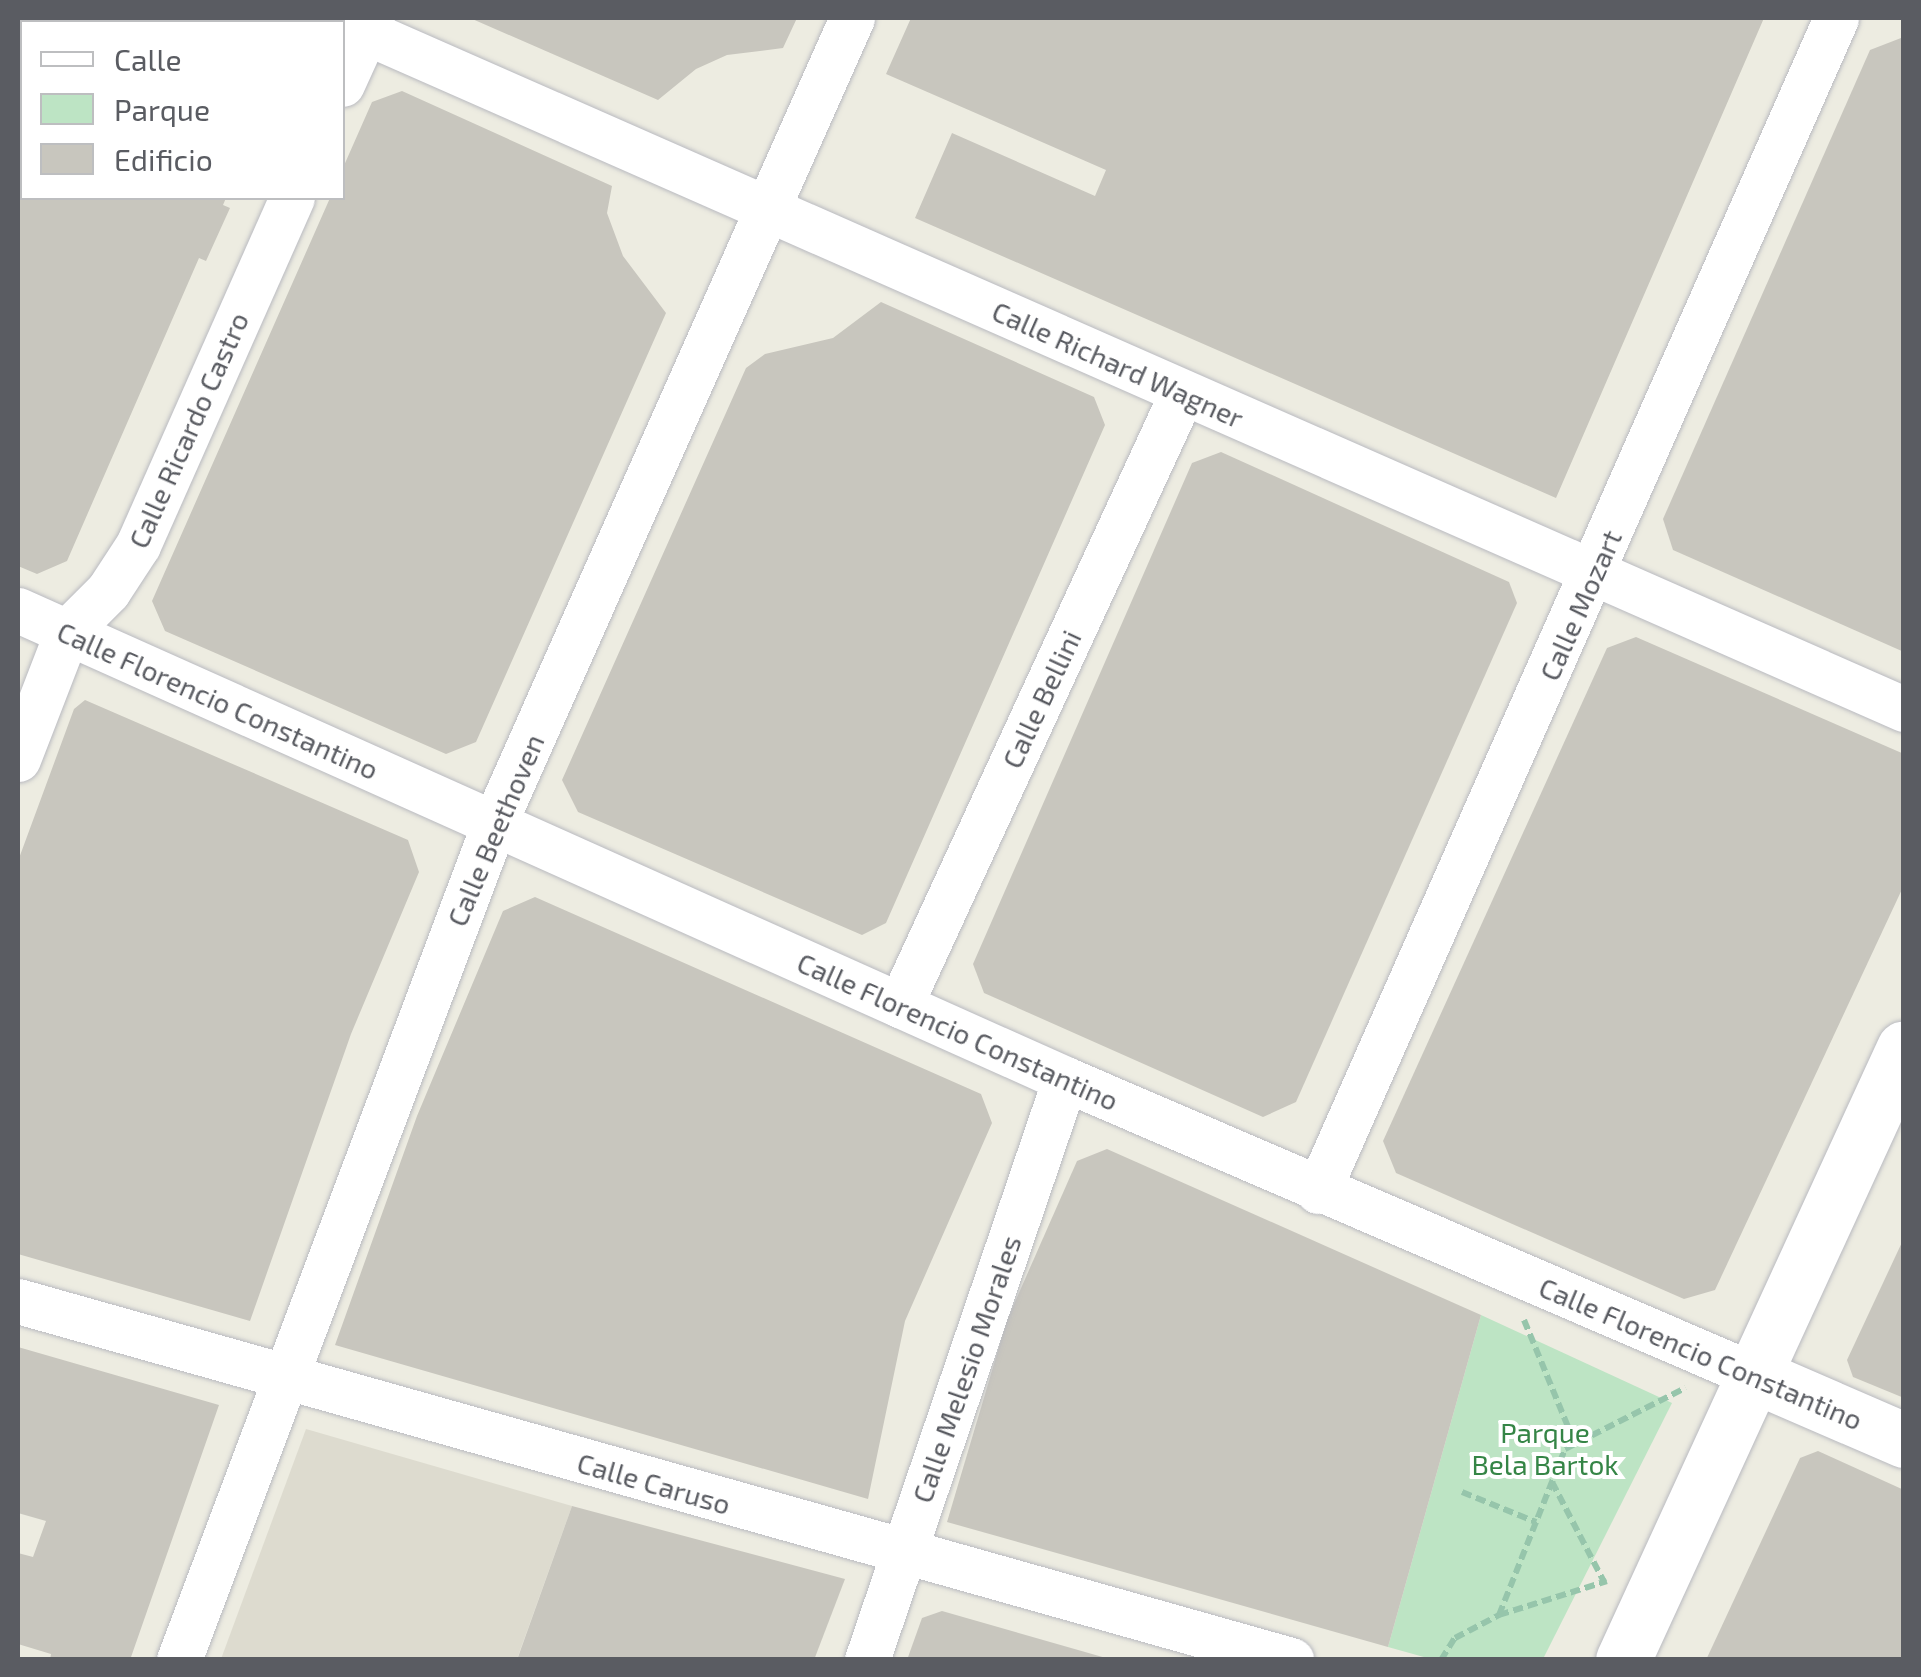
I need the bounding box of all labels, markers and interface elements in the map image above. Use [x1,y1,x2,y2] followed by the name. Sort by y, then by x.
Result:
[20,20,345,200] legend
[114,41,182,77] text: Calle
[114,91,210,127] text: Parque
[114,141,213,177] text: Edificio
[987,293,1249,435] street label: Calle Richard Wagner
[121,307,255,553] street label: Calle Ricardo Castro
[1532,525,1628,685] street label: Calle Mozart
[52,614,384,786] street label: Calle Florencio Constantino
[994,625,1088,773] street label: Calle Bellini
[439,729,551,931] street label: Calle Beethoven
[792,945,1124,1117] street label: Calle Florencio Constantino
[905,1231,1027,1507] street label: Calle Melesio Morales
[1534,1270,1868,1436] street label: Calle Florencio Constantino
[1471,1415,1619,1481] park label: Parque Bela Bartok
[573,1445,735,1521] street label: Calle Caruso

